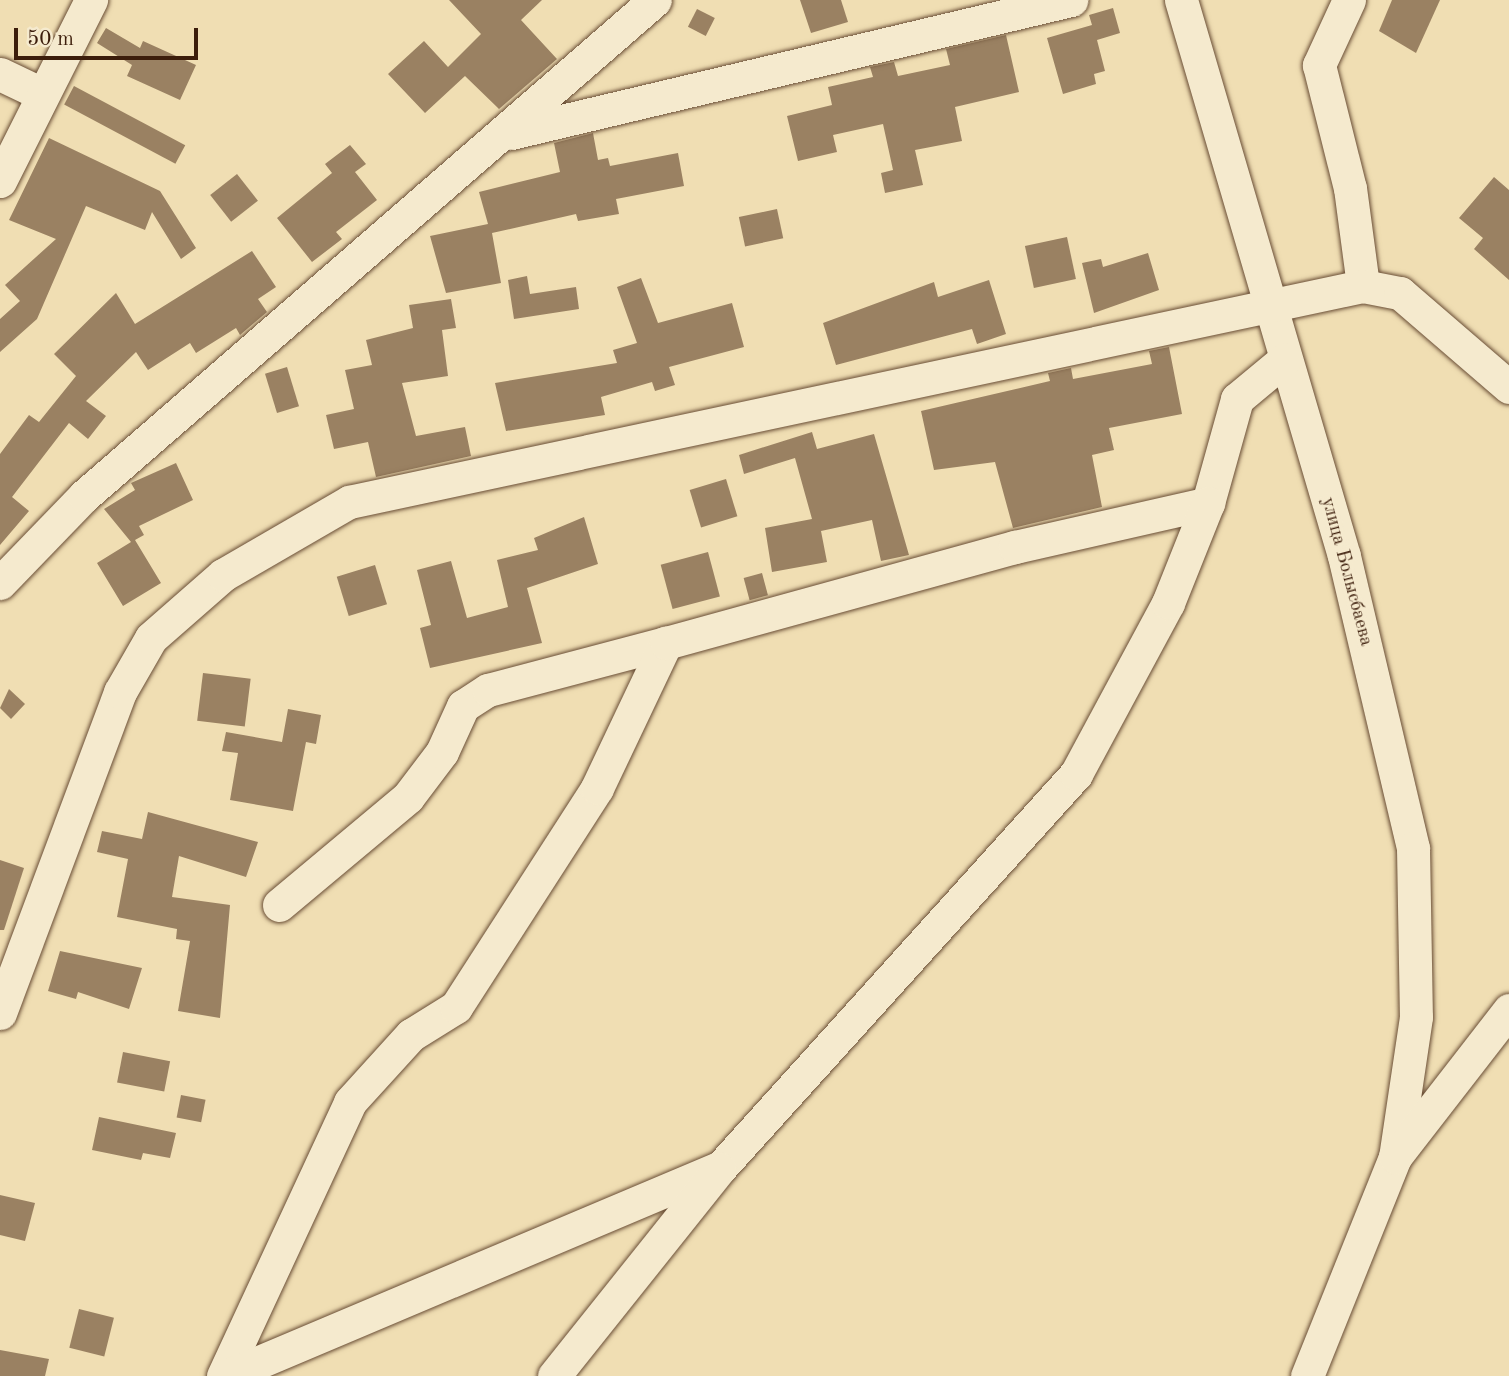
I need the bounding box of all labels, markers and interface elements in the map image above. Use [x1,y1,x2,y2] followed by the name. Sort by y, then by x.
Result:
[18,14,201,58] scale bar
[27,29,74,50] text: 50 m
[1315,495,1377,649] street label: улица Болысбаева

